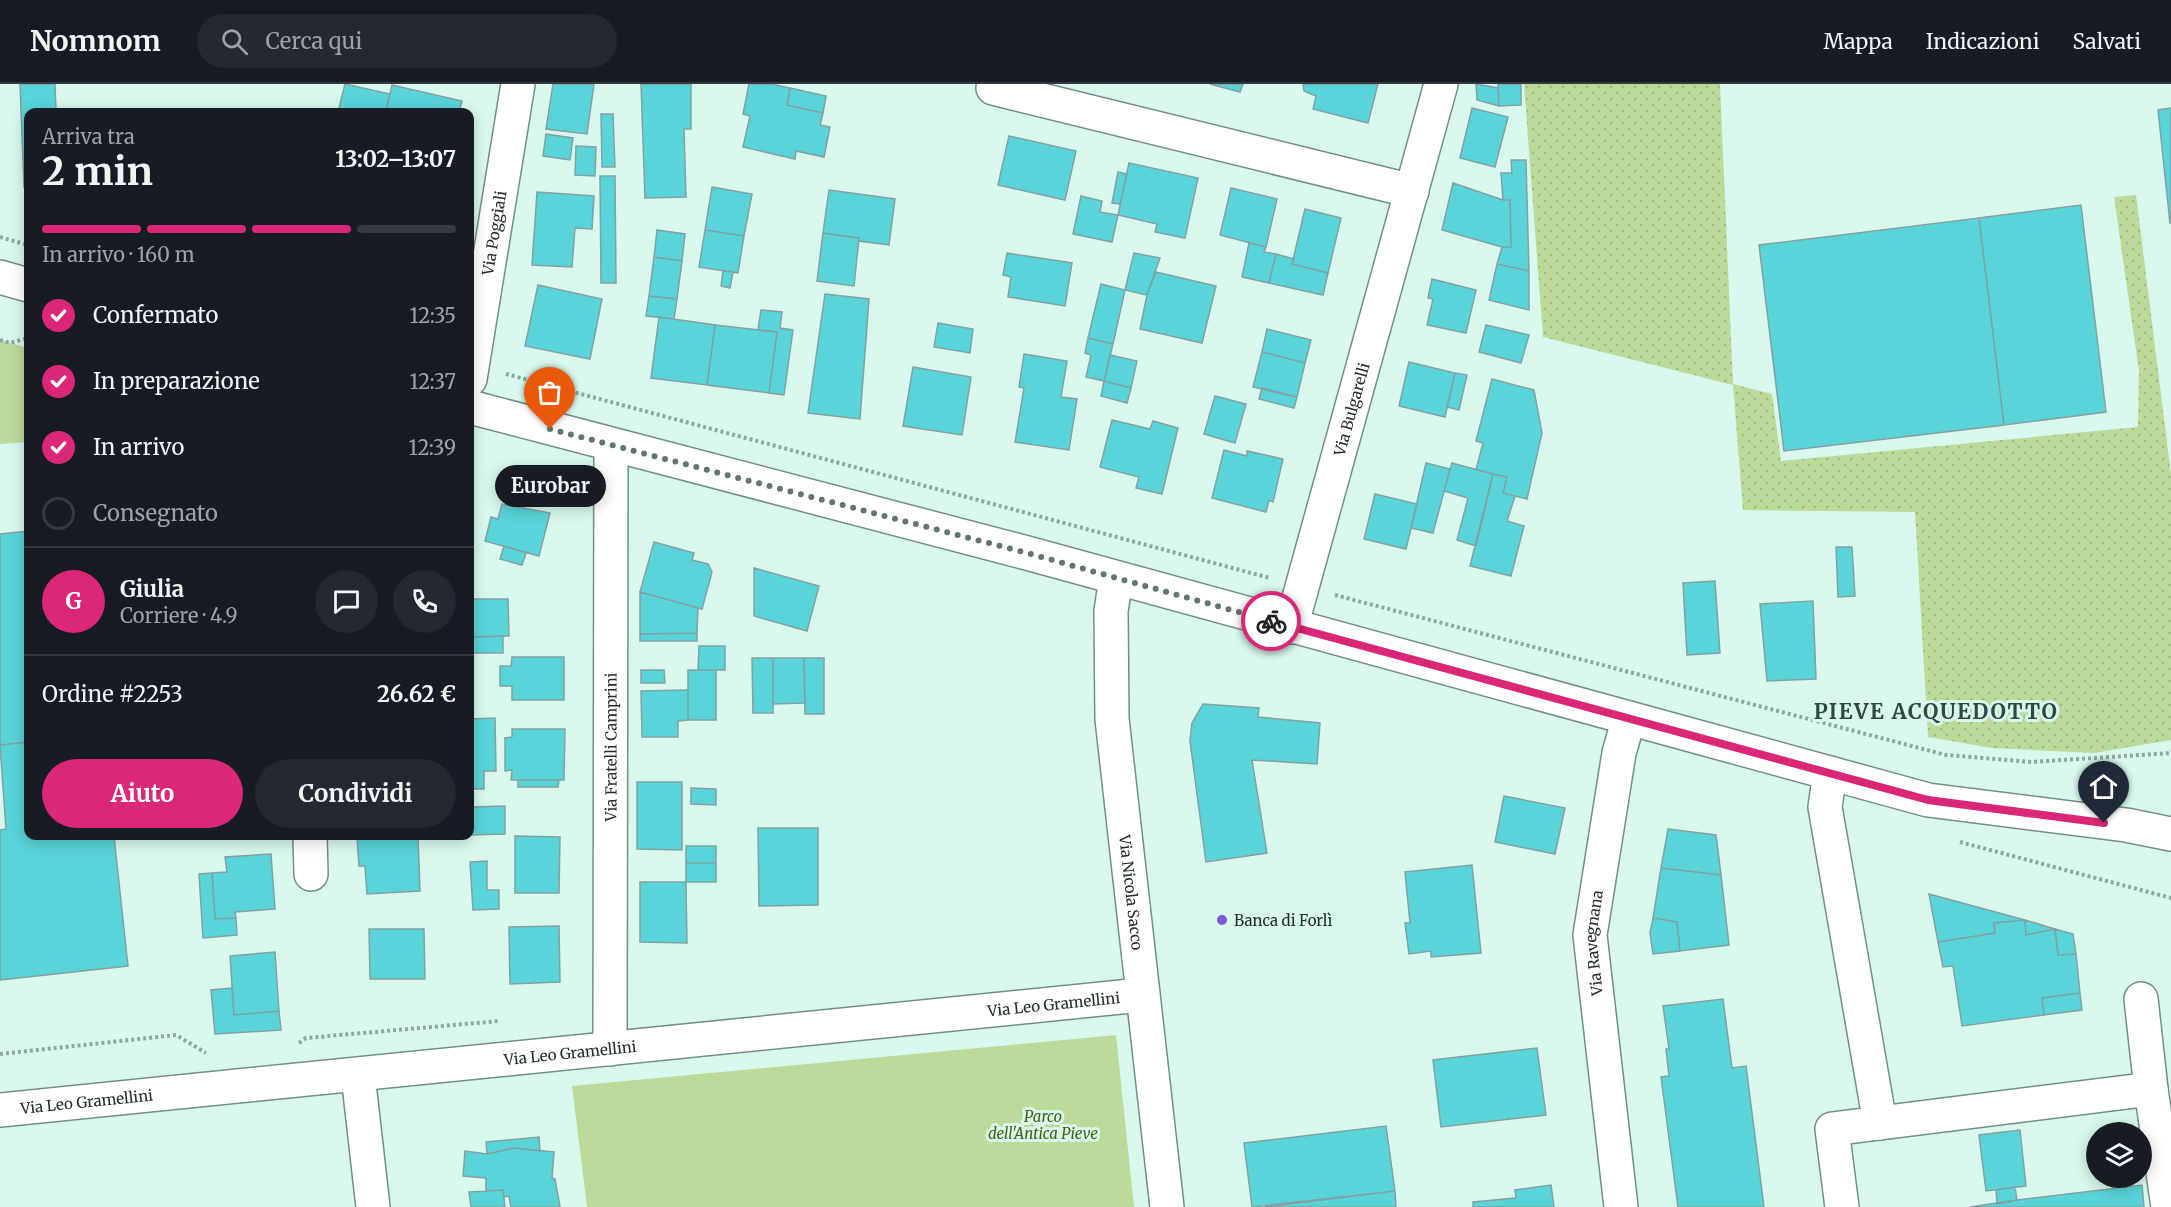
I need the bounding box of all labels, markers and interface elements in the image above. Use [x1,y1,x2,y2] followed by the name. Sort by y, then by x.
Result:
[197,14,617,68] search box
[30,23,161,59] text: Nomnom
[218,25,251,58] icon: search
[266,27,362,55] text: Cerca qui
[1823,28,1893,55] text: Mappa
[1926,28,2039,55] text: Indicazioni
[2072,28,2141,55] text: Salvati
[42,124,135,149] text: Arriva tra
[335,145,456,173] text: 13:02–13:07
[42,147,153,196] text: 2 min
[477,189,510,278] street label: Via Poggiali
[42,242,195,267] text: In arrivo · 160 m
[42,299,75,332] icon: check
[93,301,218,329] text: Confermato
[410,303,456,328] text: 12:35
[1329,360,1373,459] street label: Via Bulgarelli
[42,365,75,398] icon: check
[93,367,260,395] text: In preparazione
[524,367,575,429] pin
[409,369,456,394] text: 12:37
[533,376,566,409] icon: bag
[42,431,75,464] icon: check
[93,433,184,461] text: In arrivo
[409,435,456,460] text: 12:39
[494,465,606,507] callout: Eurobar
[511,473,590,498] text: Eurobar
[93,499,218,527] text: Consegnato
[315,570,378,633] button: chat
[393,570,456,633] button: phone
[120,575,184,603] text: Giulia
[65,587,82,615] text: G
[1241,591,1301,651] courier
[120,603,238,628] text: Corriere · 4.9
[1255,605,1288,638] icon: bike
[601,672,620,823] street label: Via Fratelli Camprini
[42,680,183,708] text: Ordine #2253
[377,680,456,708] text: 26.62 €
[1814,698,2058,725] district label: PIEVE ACQUEDOTTO
[42,759,243,828] button: Aiuto
[255,759,456,828] button: Condividi
[2078,761,2129,823] pin
[2087,770,2120,803] icon: home
[1116,833,1148,951] street label: Via Nicola Sacco
[1581,889,1607,998] street label: Via Ravegnana
[1234,911,1332,930] place label: Banca di Forlì
[1215,913,1229,927] marker: Banca di Forlì
[985,988,1121,1020] street label: Via Leo Gramellini
[502,1036,637,1069] street label: Via Leo Gramellini
[18,1085,154,1118] street label: Via Leo Gramellini
[988,1107,1098,1143] park label: Parco dell'Antica Pieve
[2086,1122,2152,1188] map controls
[2086,1122,2152,1188] button: layers

